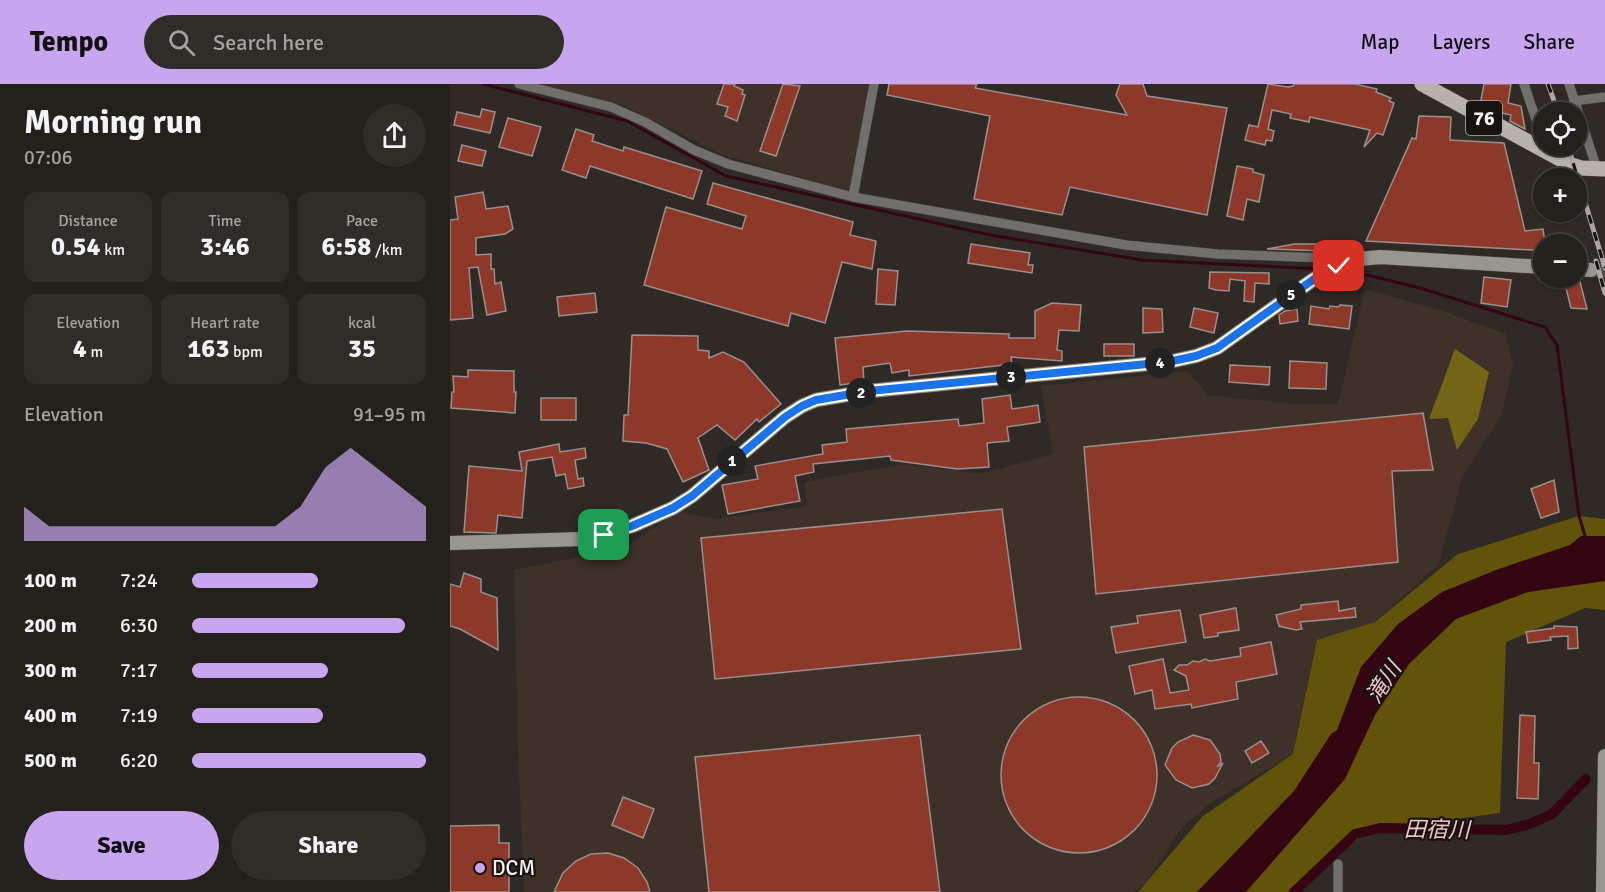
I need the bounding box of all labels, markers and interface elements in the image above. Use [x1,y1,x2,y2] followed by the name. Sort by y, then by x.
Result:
[144,15,564,69] search box
[30,25,108,59] text: Tempo
[165,26,198,59] icon: search
[213,29,324,56] text: Search here
[1361,29,1399,55] text: Map
[1432,29,1490,55] text: Layers
[1523,29,1575,55] text: Share
[1466,101,1502,135] road number: 76
[24,102,202,143] text: Morning run
[1533,102,1587,288] map controls
[1533,102,1587,156] button: locate
[363,104,426,167] button: share
[24,145,73,170] text: 07:06
[1533,168,1587,222] button: +
[58,211,118,231] text: Distance
[209,211,241,231] text: Time
[346,211,378,231] text: Pace
[51,231,101,263] text: 0.54
[200,231,250,263] text: 3:46
[322,231,371,263] text: 6:58
[1533,234,1587,288] button: −
[101,240,125,260] text: km
[371,240,402,260] text: /km
[1313,240,1364,291] pin
[1322,249,1355,282] icon: check
[1276,280,1306,310] pin: 5
[1287,285,1295,305] text: 5
[56,313,120,333] text: Elevation
[190,313,260,333] text: Heart rate
[348,313,376,333] text: kcal
[73,333,87,365] text: 4
[187,333,229,365] text: 163
[348,333,376,365] text: 35
[87,342,103,362] text: m
[229,342,263,362] text: bpm
[1145,348,1175,378] pin: 4
[1156,353,1164,373] text: 4
[996,362,1026,392] pin: 3
[1007,367,1015,387] text: 3
[846,378,876,408] pin: 2
[857,383,865,403] text: 2
[24,402,104,427] text: Elevation
[353,402,426,427] text: 91–95 m
[717,446,747,476] pin: 1
[728,451,736,471] text: 1
[578,509,629,560] pin
[587,518,620,551] icon: arrive
[24,568,77,593] text: 100 m
[120,568,158,593] text: 7:24
[24,613,77,638] text: 200 m
[120,613,158,638] text: 6:30
[1360,655,1408,708] water label: 滝川
[24,658,77,683] text: 300 m
[120,658,158,683] text: 7:17
[24,703,77,728] text: 400 m
[120,703,158,728] text: 7:19
[24,748,77,773] text: 500 m
[120,748,158,773] text: 6:20
[24,811,219,880] button: Save
[231,811,426,880] button: Share
[1404,815,1472,844] water label: 田宿川
[492,855,535,881] place label: DCM
[473,861,487,875] marker: DCM

